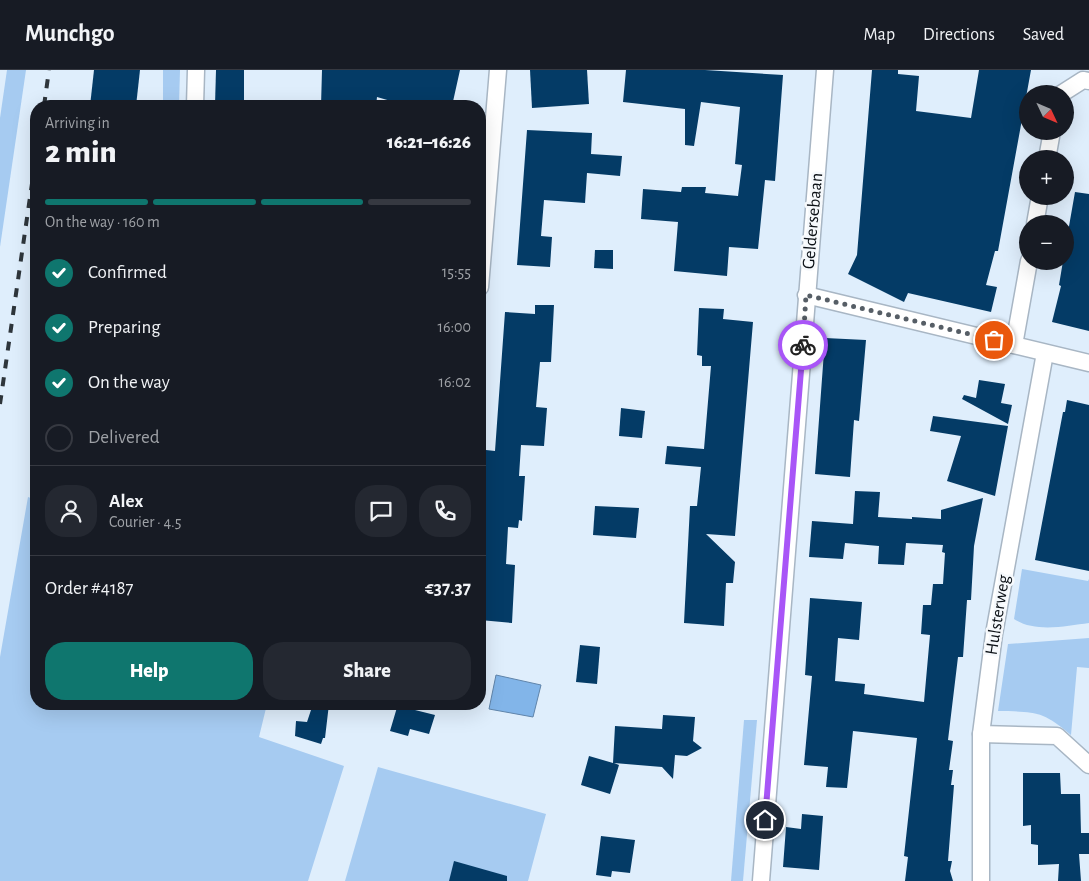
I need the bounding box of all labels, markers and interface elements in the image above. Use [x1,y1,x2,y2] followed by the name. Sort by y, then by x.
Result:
[25,22,115,46] text: Munchgo
[864,26,895,44] text: Map
[923,26,995,44] text: Directions
[1023,26,1064,44] text: Saved
[1019,85,1074,140] north arrow
[1019,85,1074,270] map controls
[45,115,110,131] text: Arriving in
[387,133,471,152] text: 16:21–16:26
[45,136,117,168] text: 2 min
[1019,150,1074,205] button: +
[800,172,826,270] street label: Geldersebaan
[45,214,160,230] text: On the way · 160 m
[1019,215,1074,270] button: −
[45,259,73,287] icon: check
[88,263,167,282] text: Confirmed
[442,264,471,280] text: 15:55
[45,314,73,342] icon: check
[88,318,161,337] text: Preparing
[437,319,471,335] text: 16:00
[973,319,1015,361] pin
[778,320,828,370] courier
[980,326,1008,354] icon: bag
[789,331,817,359] icon: bike
[45,369,73,397] icon: check
[88,373,170,392] text: On the way
[439,374,471,390] text: 16:02
[88,428,160,447] text: Delivered
[45,485,97,537] button: person
[355,485,407,537] button: chat
[419,485,471,537] button: phone
[109,492,143,511] text: Alex
[109,514,181,530] text: Courier · 4.5
[983,573,1013,656] street label: Hulsterweg
[45,579,133,598] text: Order #4187
[425,579,471,598] text: €37.37
[45,642,253,700] button: Help
[263,642,471,700] button: Share
[744,799,786,841] pin
[751,806,779,834] icon: home

